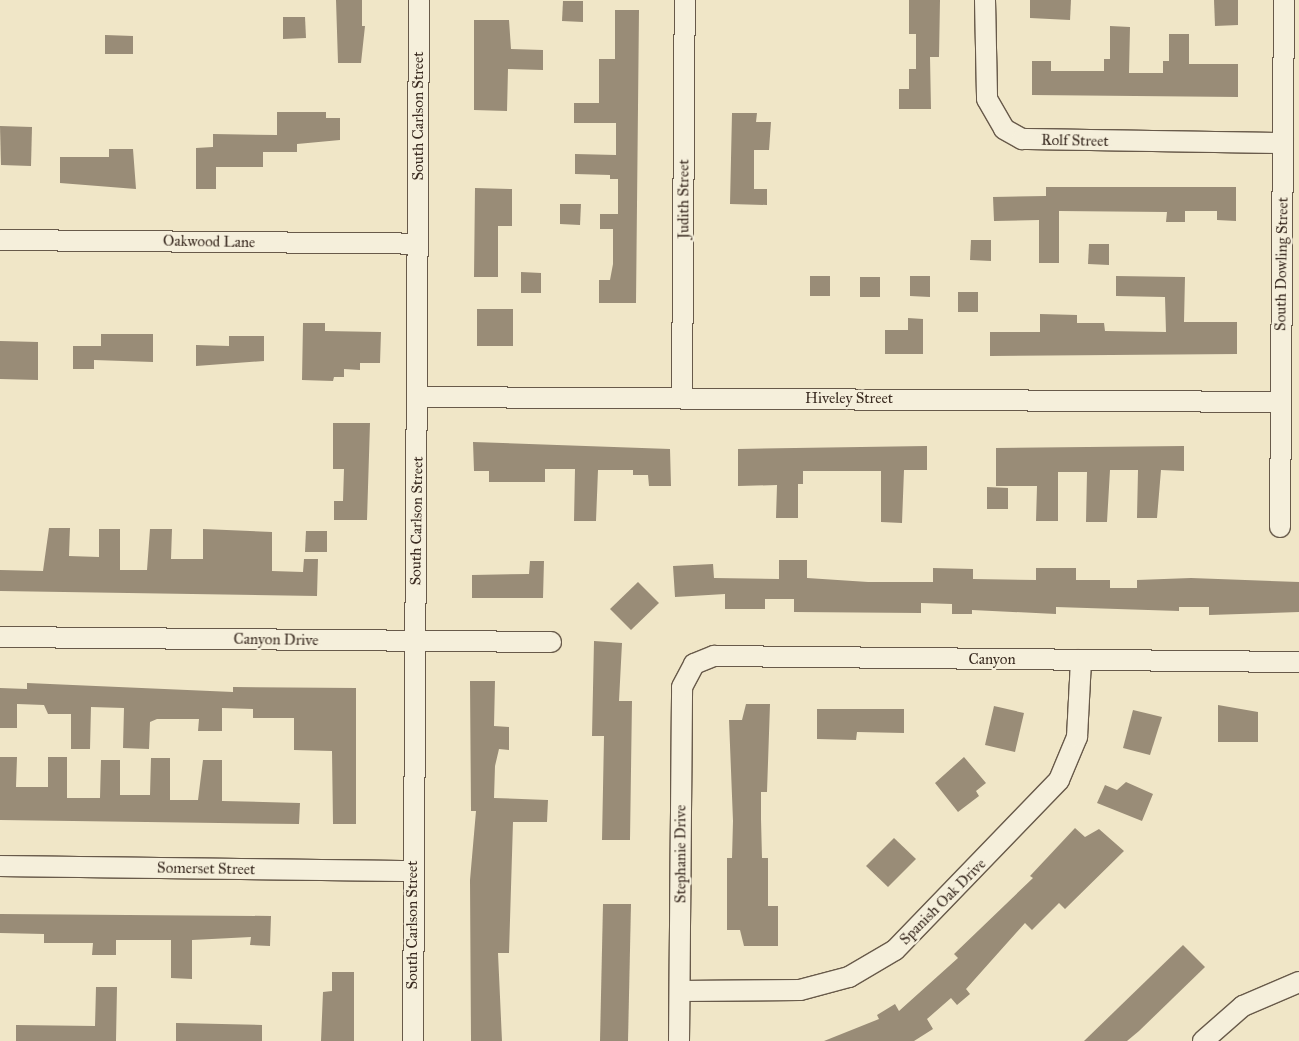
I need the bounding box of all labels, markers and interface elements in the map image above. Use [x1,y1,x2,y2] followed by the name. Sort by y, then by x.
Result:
[410,51,428,181] street label: South Carlson Street
[1041,131,1109,151] street label: Rolf Street
[675,159,693,239] street label: Judith Street
[1272,197,1292,331] street label: South Dowling Street
[163,232,255,252] street label: Oakwood Lane
[805,390,893,408] street label: Hiveley Street
[407,456,427,586] street label: South Carlson Street
[233,630,319,650] street label: Canyon Drive
[968,651,1016,669] street label: Canyon
[672,805,690,903] street label: Stephanie Drive
[896,855,990,949] street label: Spanish Oak Drive
[157,859,255,879] street label: Somerset Street
[404,860,422,990] street label: South Carlson Street

